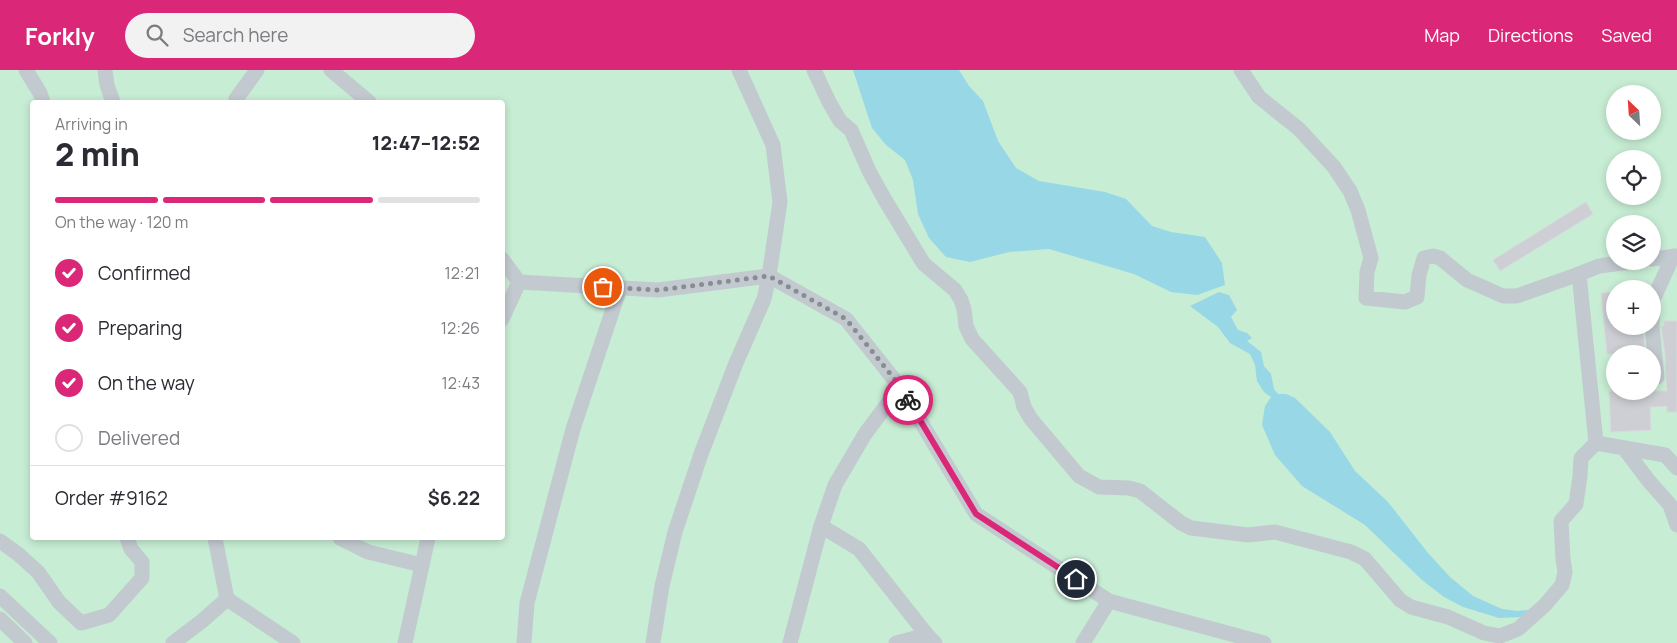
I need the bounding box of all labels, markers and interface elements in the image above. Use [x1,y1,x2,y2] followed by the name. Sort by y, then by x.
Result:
[125,13,475,58] search box
[25,19,95,52] text: Forkly
[143,21,171,49] icon: search
[183,22,288,48] text: Search here
[1424,23,1460,47] text: Map
[1488,23,1573,47] text: Directions
[1601,23,1652,47] text: Saved
[1606,85,1661,140] north arrow
[1606,85,1661,400] map controls
[55,113,128,135] text: Arriving in
[372,130,480,156] text: 12:47–12:52
[55,132,140,176] text: 2 min
[1606,150,1661,205] button: locate
[55,211,188,233] text: On the way · 120 m
[1606,215,1661,270] button: layers
[55,259,83,287] icon: check
[98,260,191,286] text: Confirmed
[444,262,480,284] text: 12:21
[582,266,624,308] pin
[589,273,617,301] icon: bag
[1606,280,1661,335] button: +
[55,314,83,342] icon: check
[98,315,183,341] text: Preparing
[441,317,480,339] text: 12:26
[1606,345,1661,400] button: −
[55,369,83,397] icon: check
[98,370,195,396] text: On the way
[442,372,480,394] text: 12:43
[883,375,933,425] courier
[894,386,922,414] icon: bike
[98,425,180,451] text: Delivered
[55,485,168,511] text: Order #9162
[428,485,480,511] text: $6.22
[1055,558,1097,600] pin
[1062,565,1090,593] icon: home

